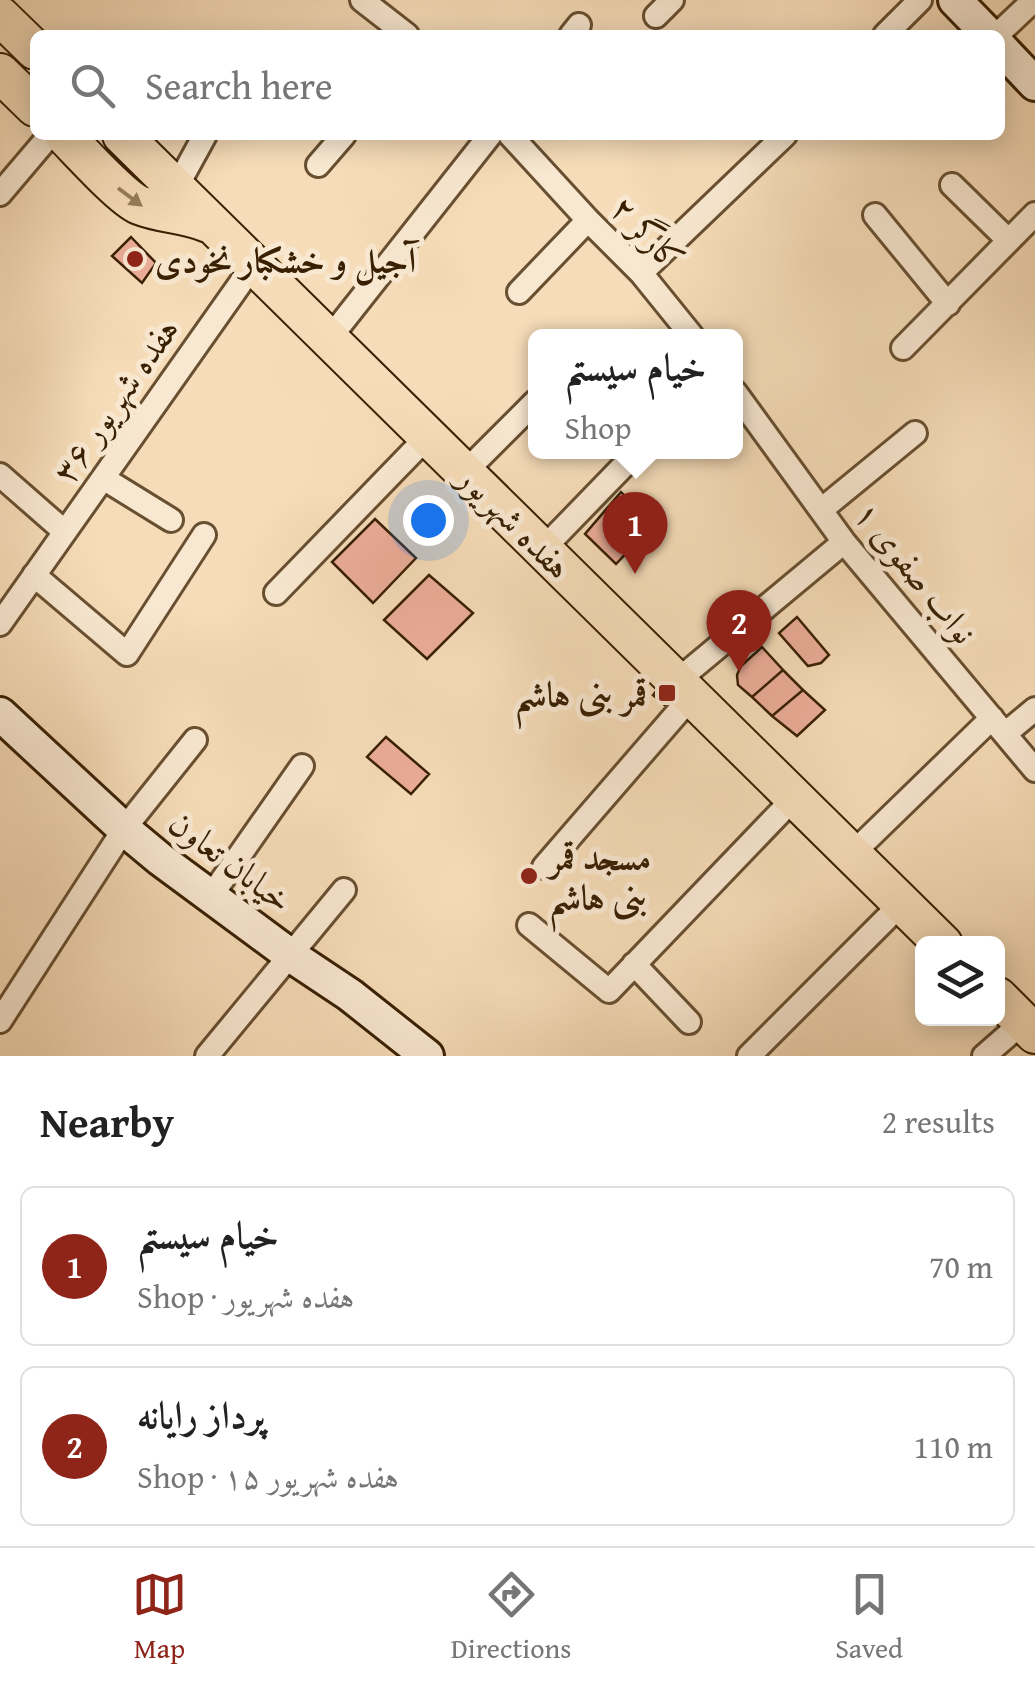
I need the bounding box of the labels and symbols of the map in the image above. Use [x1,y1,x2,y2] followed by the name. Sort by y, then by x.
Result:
[599,183,697,283] street label: کارگر ۲
[117,186,143,206] one-way arrow
[155,234,421,286] place label: آجیل و خشکبار نخودی
[124,248,146,270] marker: آجیل و خشکبار نخودی
[39,307,191,493] street label: هفده شهریور ۳۶
[444,451,584,591] street label: هفده شهریور
[842,489,990,655] street label: نواب صفوی ۱
[602,492,668,574] pin: 1
[403,495,454,546] your location
[706,590,772,672] pin: 2
[515,668,647,730] place label: قمر بنی هاشم
[656,682,678,704] marker: قمر بنی هاشم
[158,797,304,925] street label: خیابان تعاون
[545,831,651,933] place label: مسجد قمر بنی هاشم
[518,865,540,887] marker: مسجد قمر بنی هاشم

